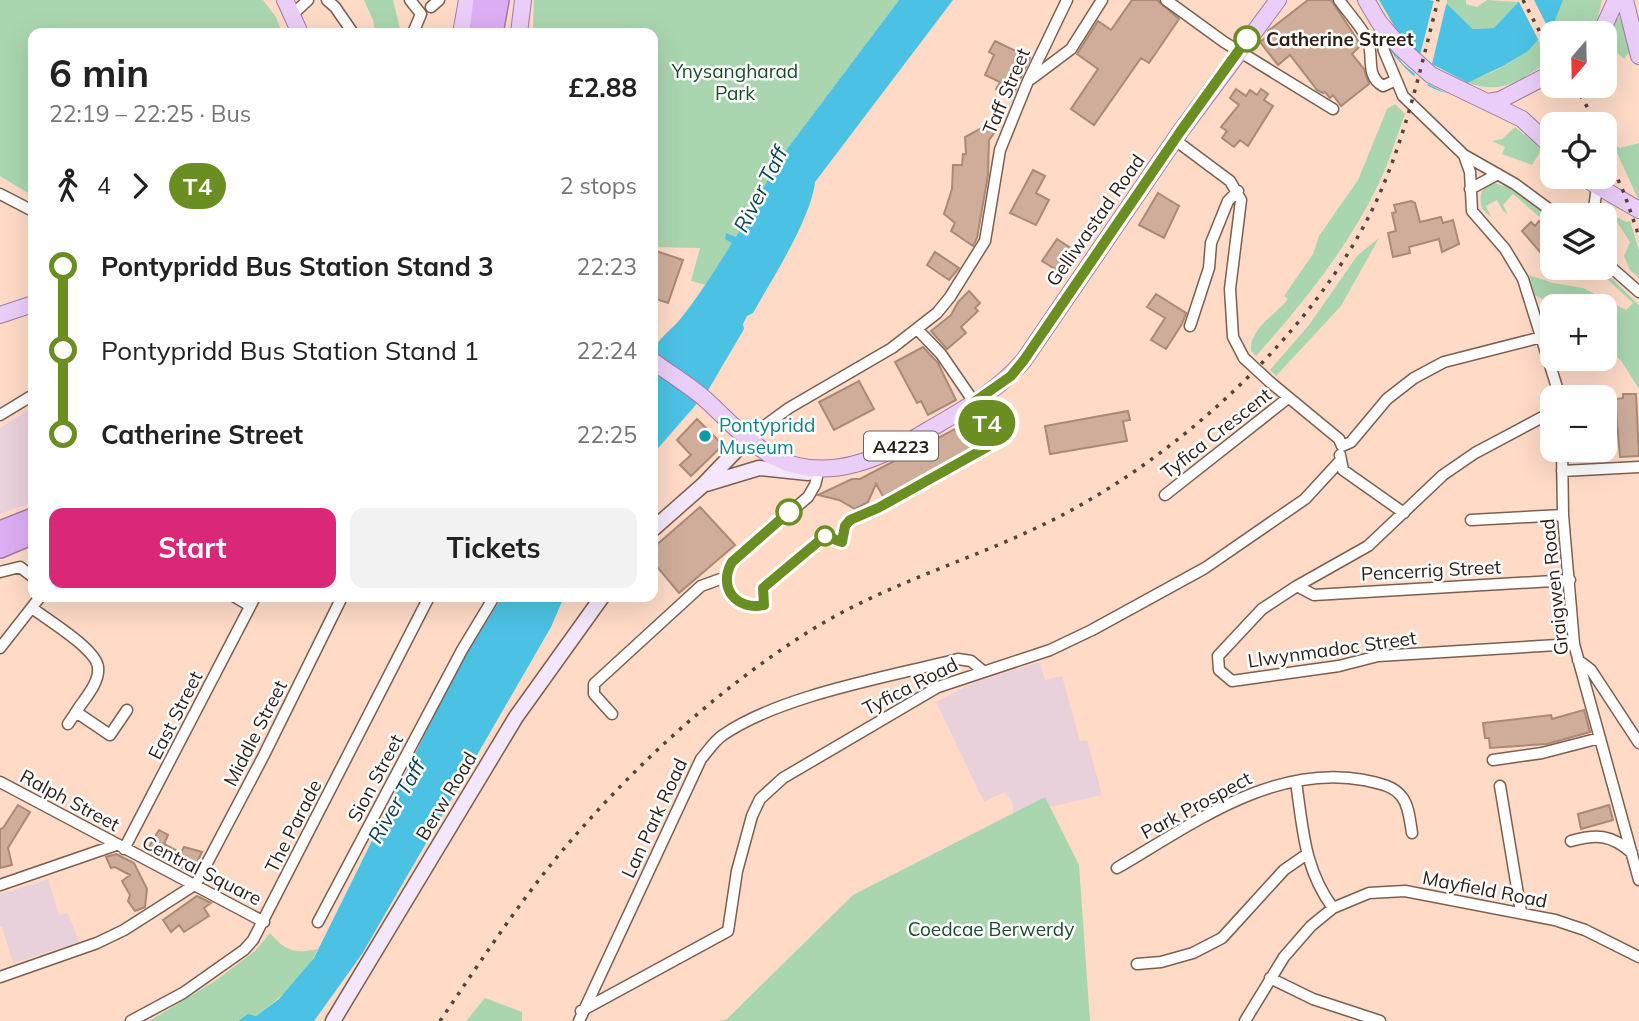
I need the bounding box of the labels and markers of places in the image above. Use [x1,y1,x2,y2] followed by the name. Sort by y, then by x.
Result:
[1234,26,1260,52] marker: Catherine Street
[1266,27,1414,51] place label: Catherine Street
[719,413,815,459] place label: Pontypridd Museum
[697,428,713,444] marker: Pontypridd Museum
[776,499,802,525] unlabelled marker
[815,526,835,546] unlabelled marker

